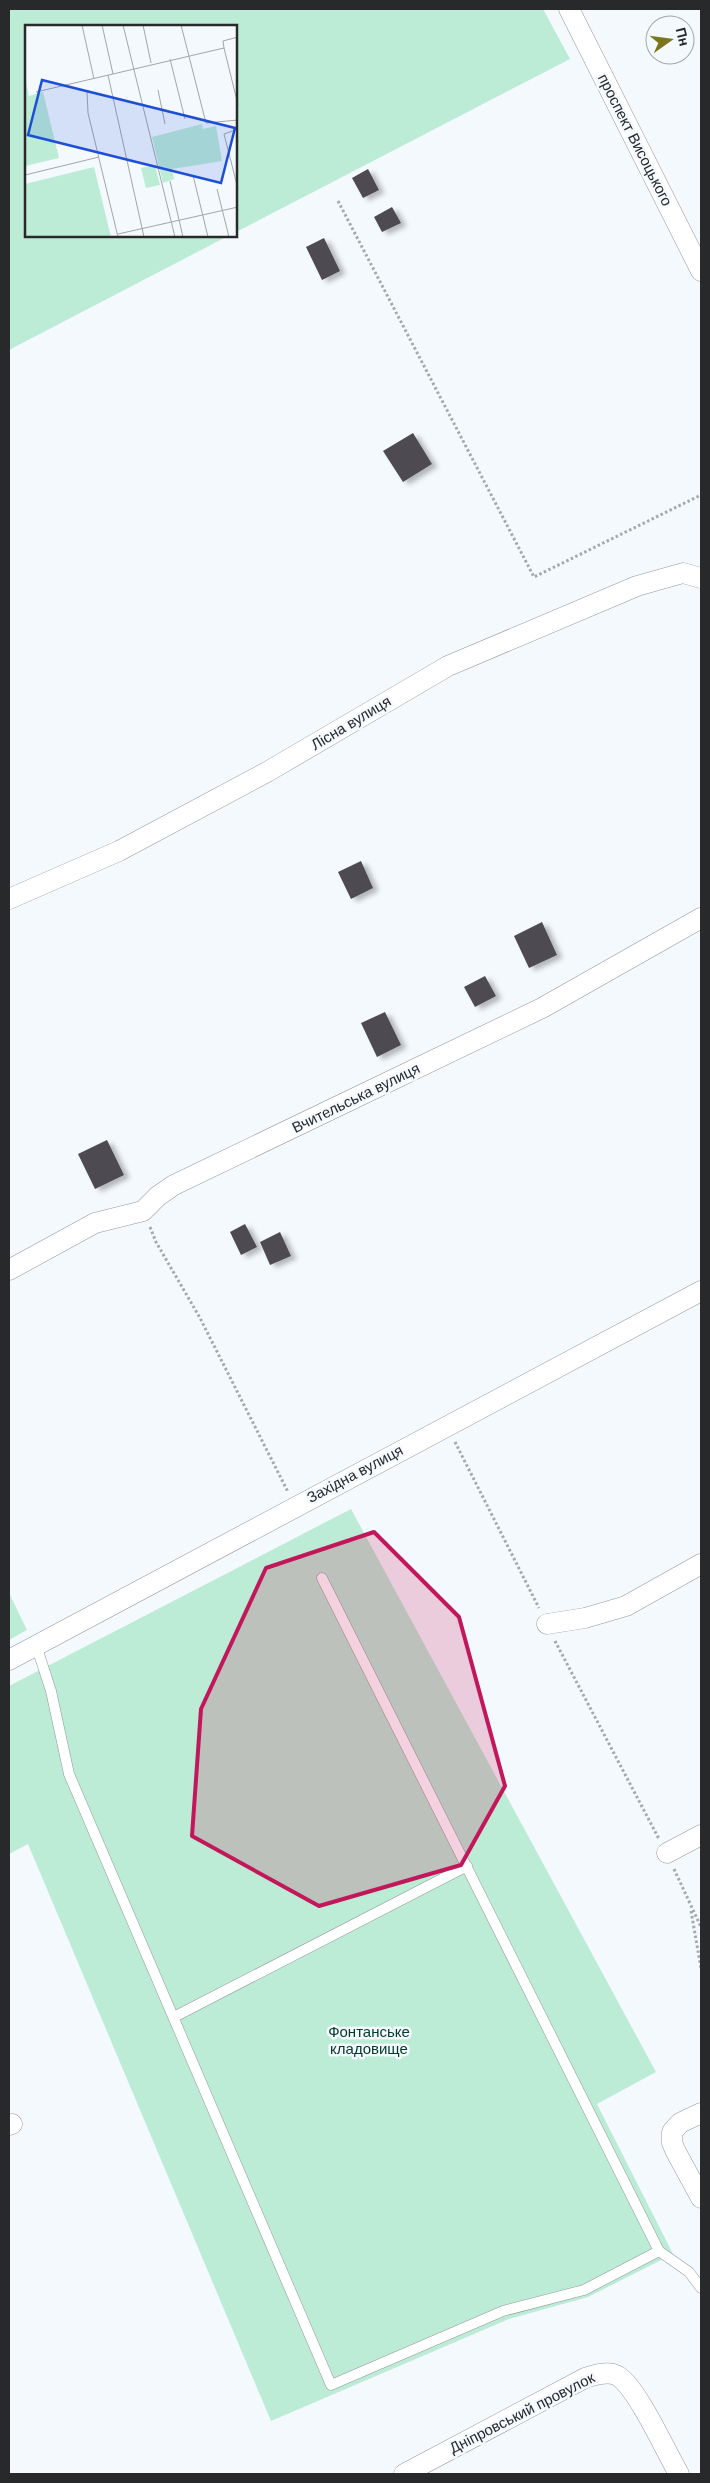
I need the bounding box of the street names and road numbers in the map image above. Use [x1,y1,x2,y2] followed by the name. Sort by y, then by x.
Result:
[593,71,677,209] street label: проспект Висоцького
[307,691,395,755] street label: Лісна вулиця
[289,1058,423,1138] street label: Вчительська вулиця
[303,1440,407,1508] street label: Західна вулиця
[446,2367,598,2458] street label: Дніпровський провулок

